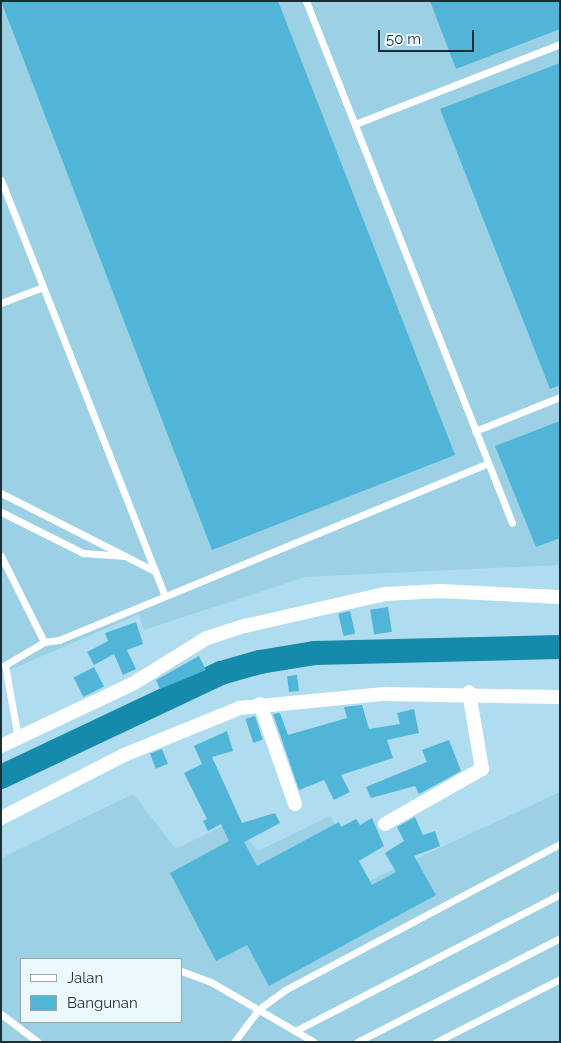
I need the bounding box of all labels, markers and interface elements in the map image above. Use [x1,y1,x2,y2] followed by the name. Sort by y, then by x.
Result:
[381,20,477,52] scale bar
[386,30,421,48] text: 50 m
[20,958,182,1023] legend
[67,969,103,987] text: Jalan
[67,994,138,1012] text: Bangunan

